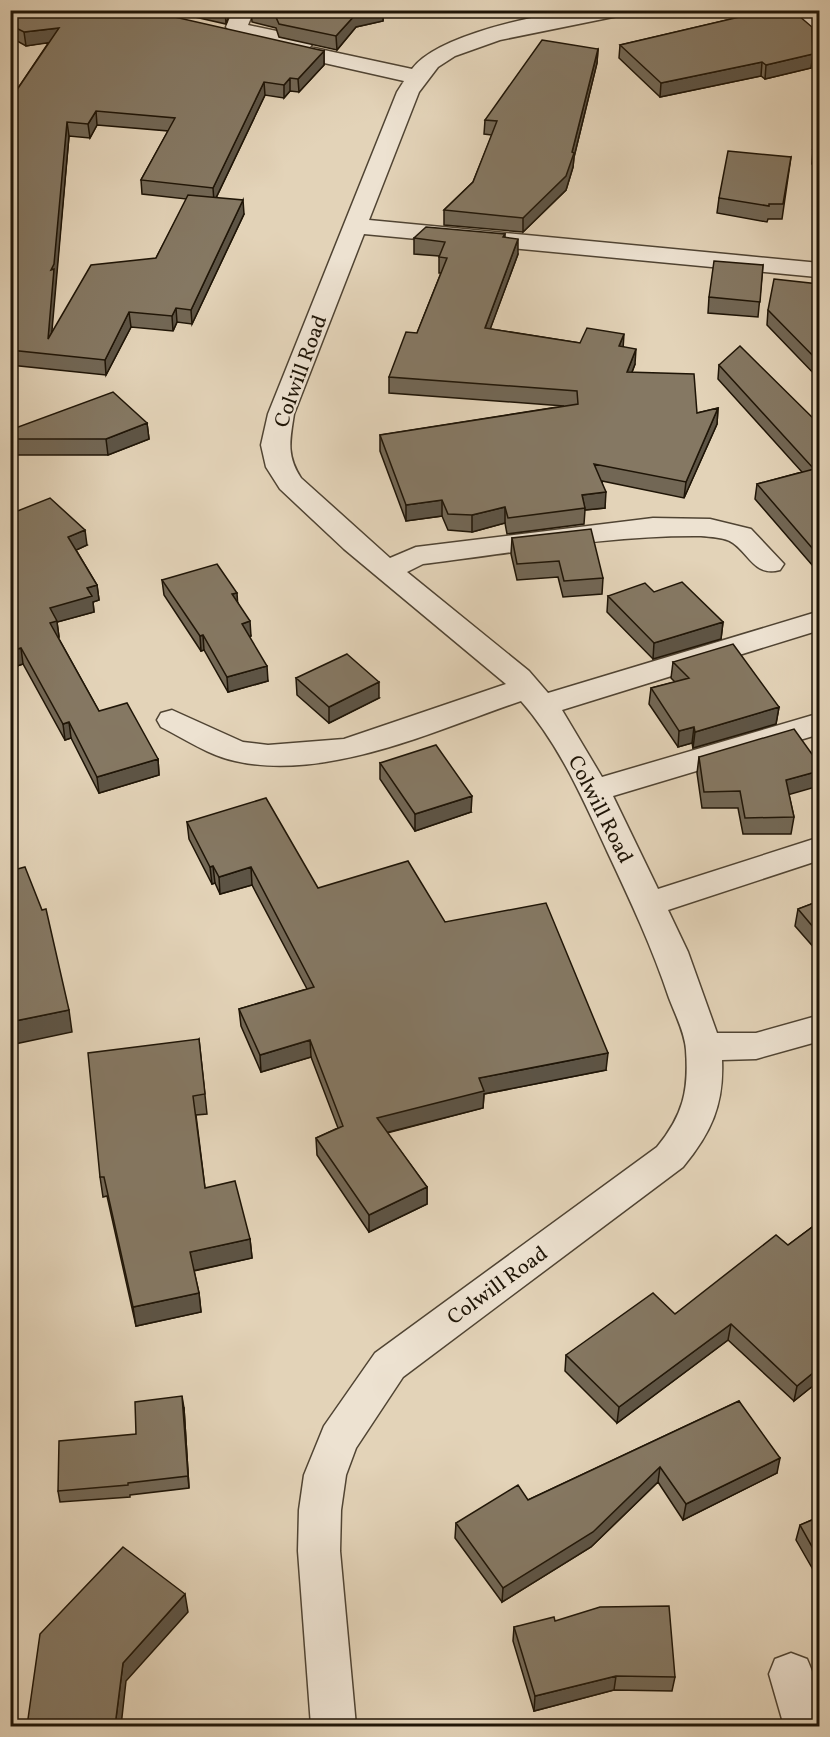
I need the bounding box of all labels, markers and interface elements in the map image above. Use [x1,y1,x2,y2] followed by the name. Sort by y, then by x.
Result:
[268,311,335,432] street label: Colwill Road
[560,751,639,869] street label: Colwill Road
[442,1240,554,1333] street label: Colwill Road

